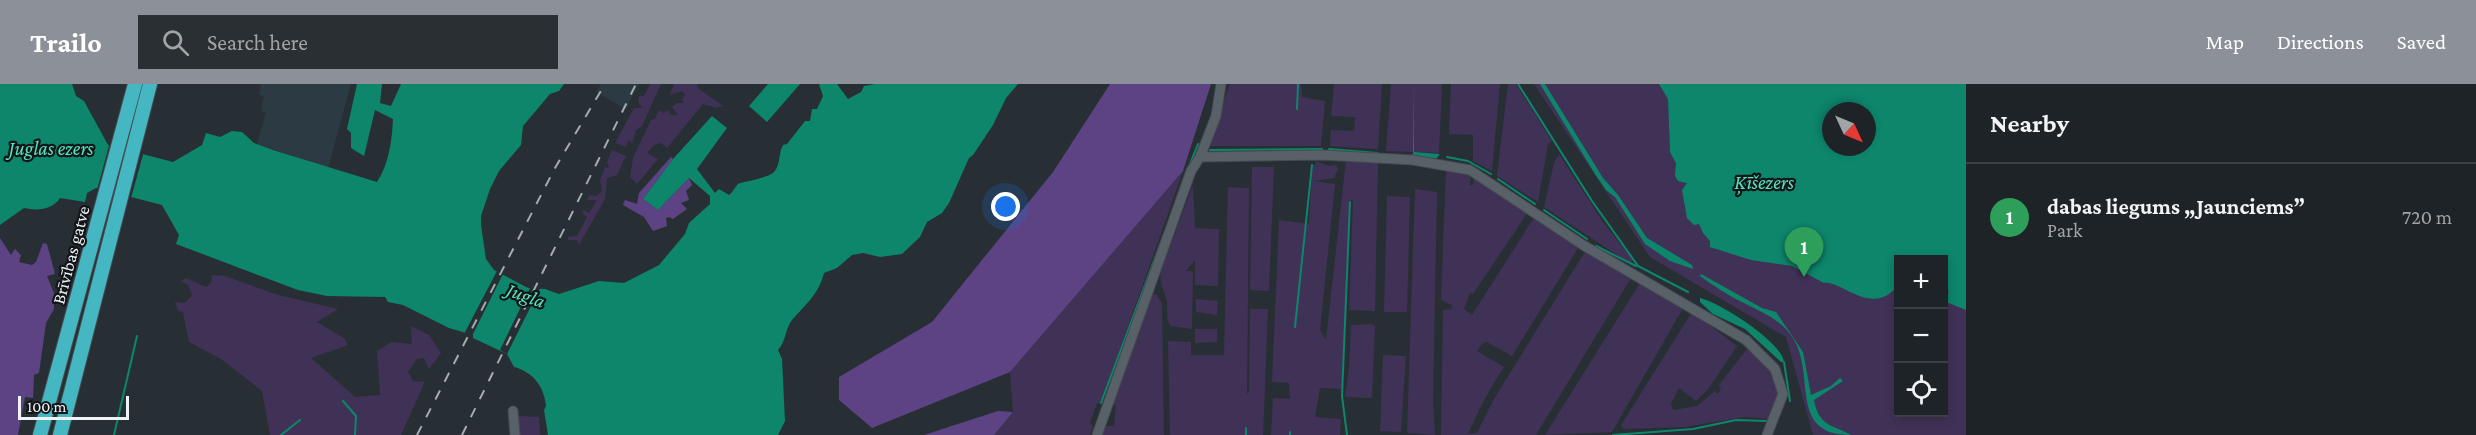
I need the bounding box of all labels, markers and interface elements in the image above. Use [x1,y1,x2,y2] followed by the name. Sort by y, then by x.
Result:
[138,15,558,69] search box
[159,26,192,59] icon: search
[30,27,102,58] text: Trailo
[207,30,308,55] text: Search here
[2206,30,2244,54] text: Map
[2277,30,2364,54] text: Directions
[2397,30,2446,54] text: Saved
[1822,102,1876,156] north arrow
[1990,109,2069,138] text: Nearby
[6,137,94,160] water label: Juglas ezers
[1734,171,1795,195] water label: Ķīšezers
[991,192,1020,221] your location
[2047,194,2305,219] text: dabas liegums „Jaunciems”
[48,204,94,306] street label: Brīvības gatve
[2006,206,2013,228] text: 1
[2402,206,2452,228] text: 720 m
[2047,219,2083,241] text: Park
[1784,228,1824,277] pin: 1
[1894,255,1948,417] map controls
[1894,255,1948,309] button: +
[501,277,548,313] water label: Jugla
[1894,309,1948,363] button: −
[1894,363,1948,417] button: locate
[18,393,129,420] scale bar
[27,398,66,415] text: 100 m

